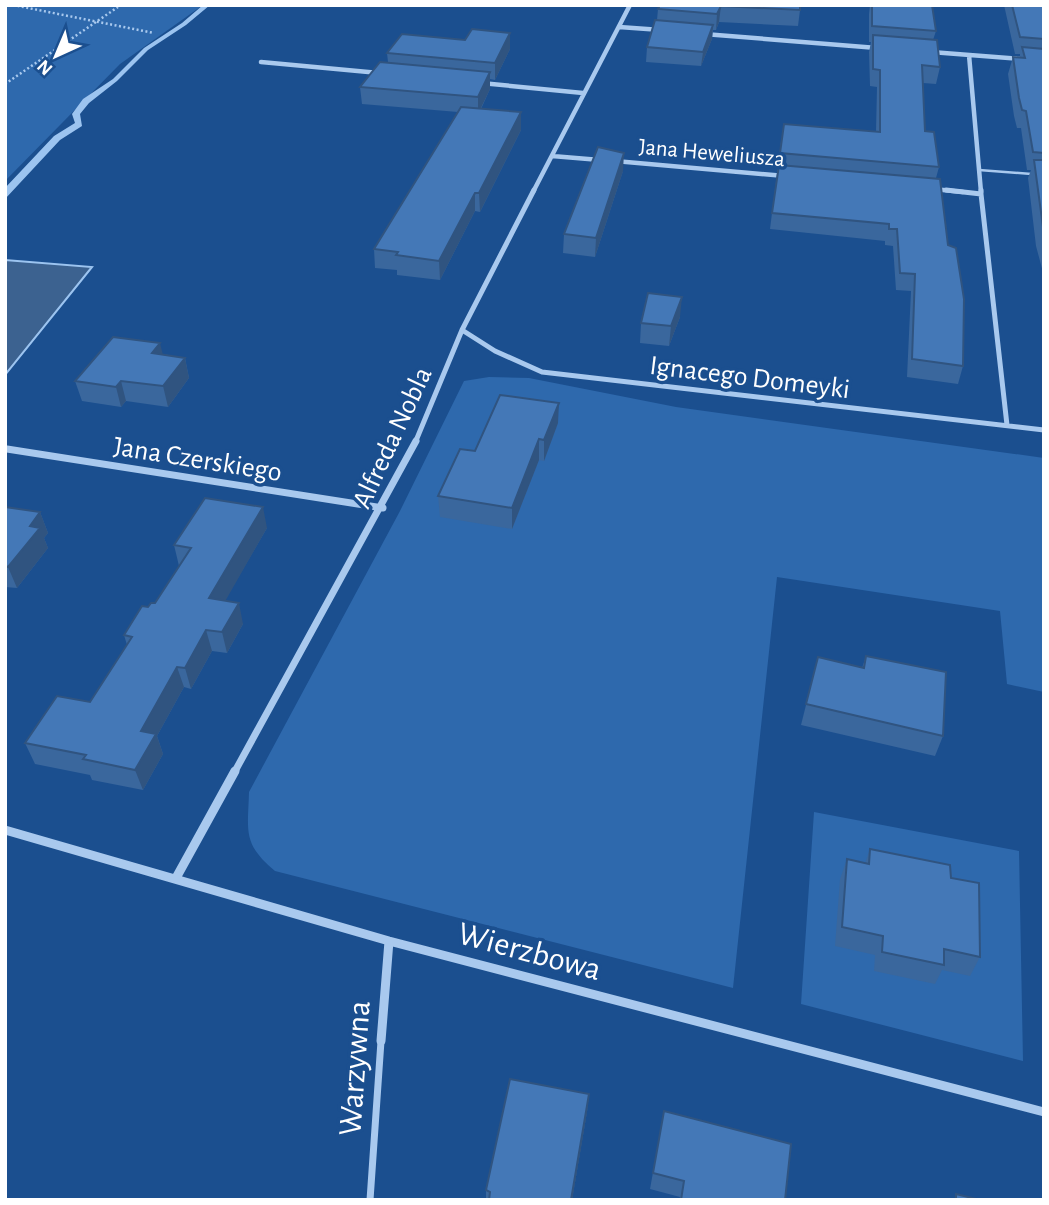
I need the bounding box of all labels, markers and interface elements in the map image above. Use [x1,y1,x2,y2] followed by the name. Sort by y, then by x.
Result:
[21,21,91,91] north arrow
[34,56,57,79] text: N
[638,136,786,171] street label: Jana Heweliusza
[648,352,852,404] street label: Ignacego Domeyki
[348,363,438,513] street label: Alfreda Nobla
[112,433,284,487] street label: Jana Czerskiego
[454,918,604,987] street label: Wierzbowa
[334,999,377,1137] street label: Warzywna

